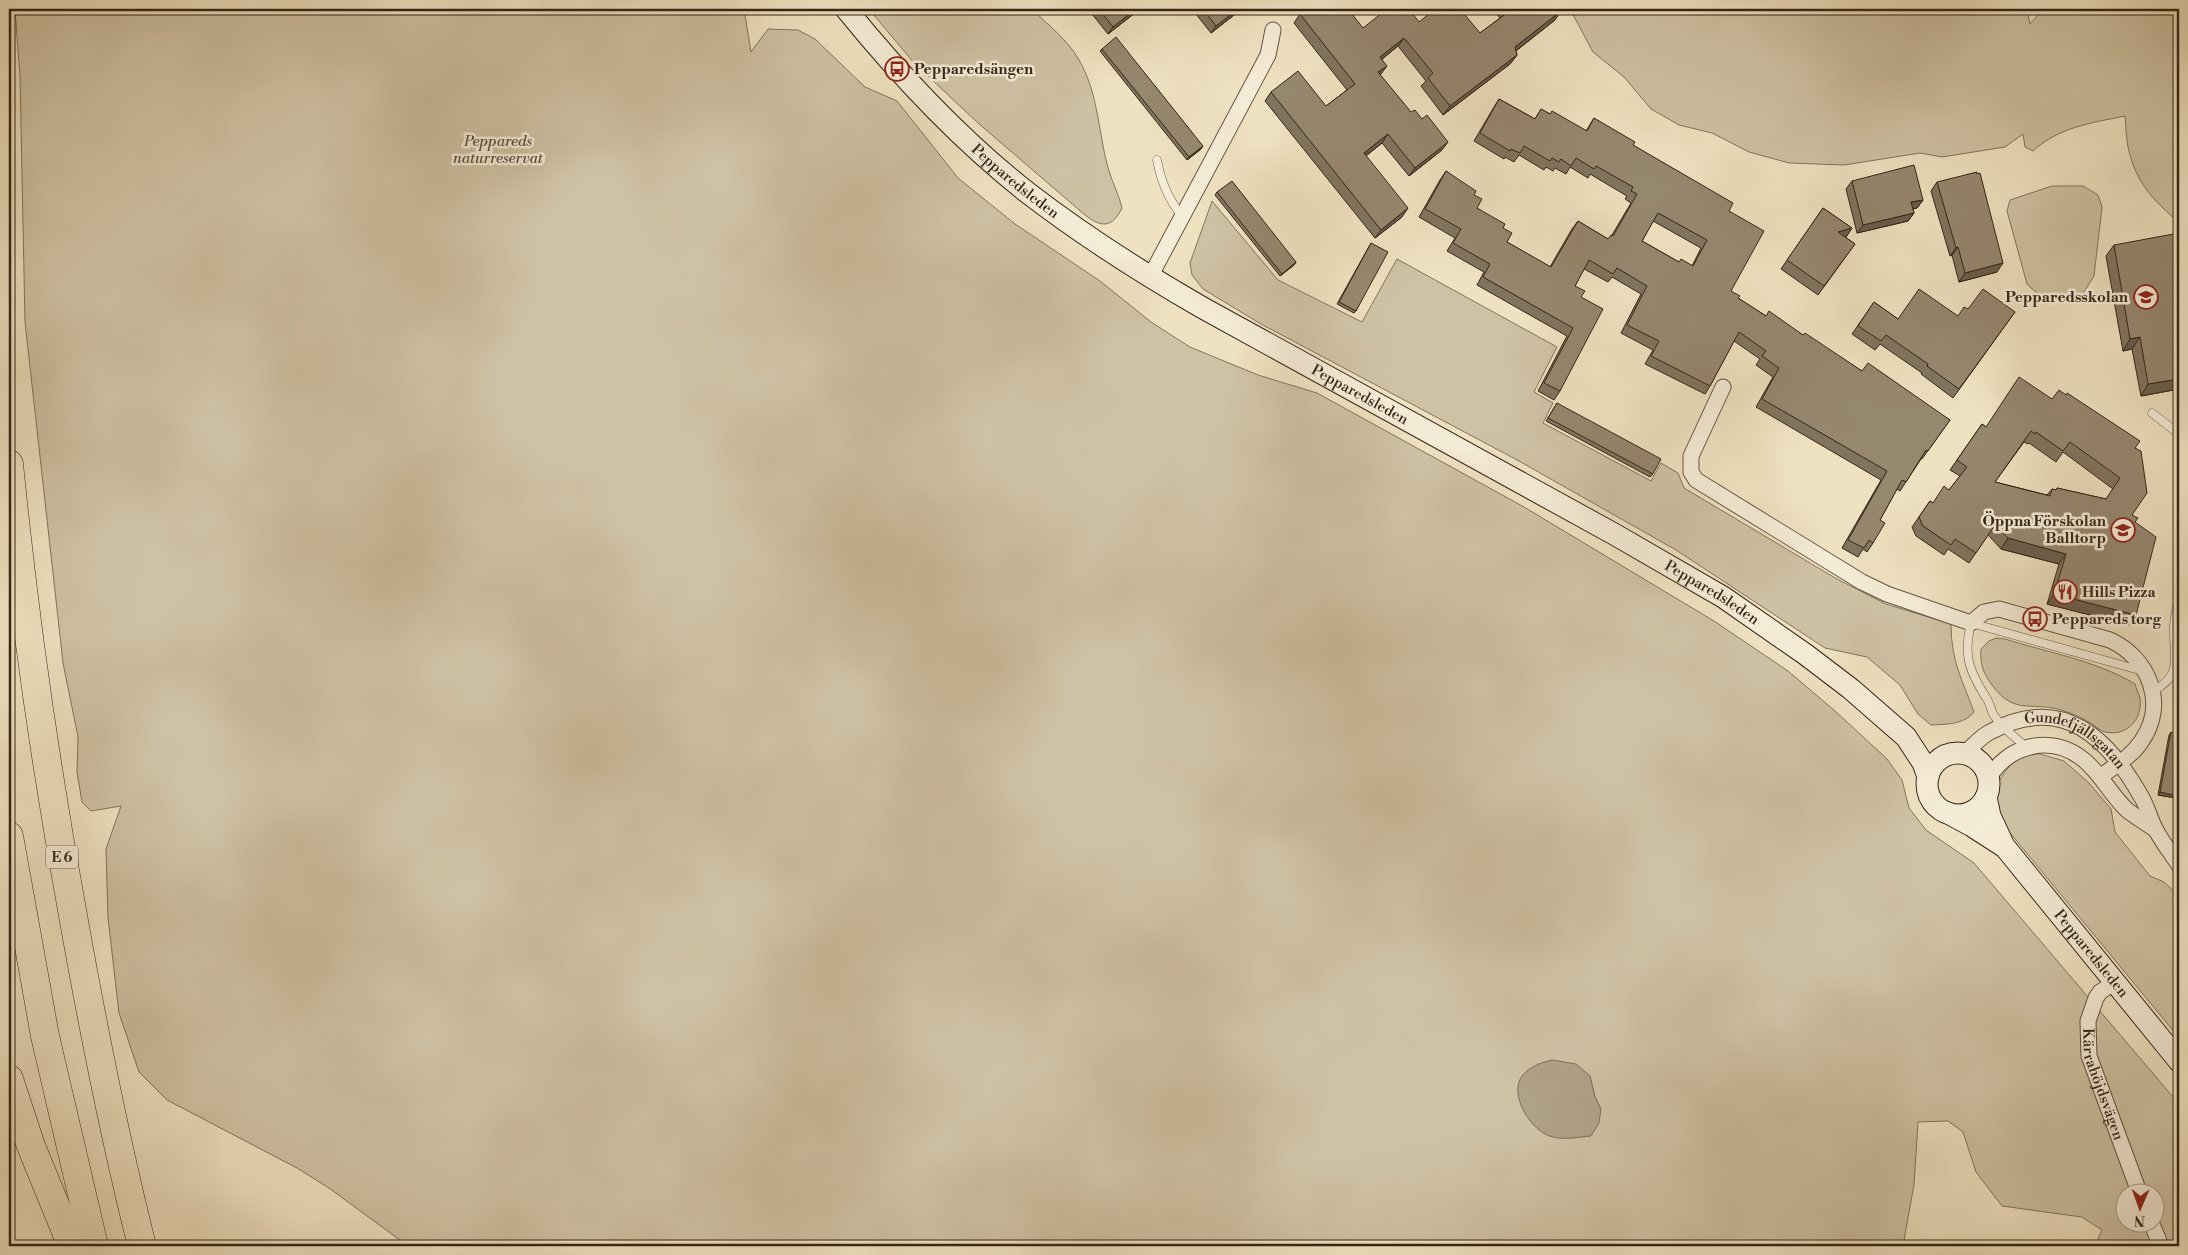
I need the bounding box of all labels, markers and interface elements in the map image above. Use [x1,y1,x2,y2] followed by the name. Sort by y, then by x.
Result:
[884,56,910,82] bus stop icon: Pepparedsängen
[914,60,1034,79] place label: Pepparedsängen
[453,132,544,168] park label: Peppareds naturreservat
[967,140,1063,223] street label: Pepparedsleden
[2133,284,2159,310] school or university icon: Pepparedsskolan
[2005,288,2129,307] place label: Pepparedsskolan
[1308,360,1412,429] street label: Pepparedsleden
[1983,511,2107,548] place label: Öppna Förskolan Balltorp
[2110,517,2136,543] school or university icon: Öppna Förskolan Balltorp
[1661,556,1763,629] street label: Pepparedsleden
[2052,579,2078,605] restaurant icon: Hills Pizza
[2082,583,2156,602] place label: Hills Pizza
[2022,606,2048,632] bus stop icon: Peppareds torg
[2052,610,2161,629] place label: Peppareds torg
[2023,708,2130,773] street label: Gundefjällsgatan
[46,846,78,869] road number: E 6
[2050,906,2133,1002] street label: Pepparedsleden
[2078,1028,2128,1143] street label: Kärrahöjdsvägen
[2116,1182,2166,1232] north arrow
[2134,1211,2145,1229] text: N

